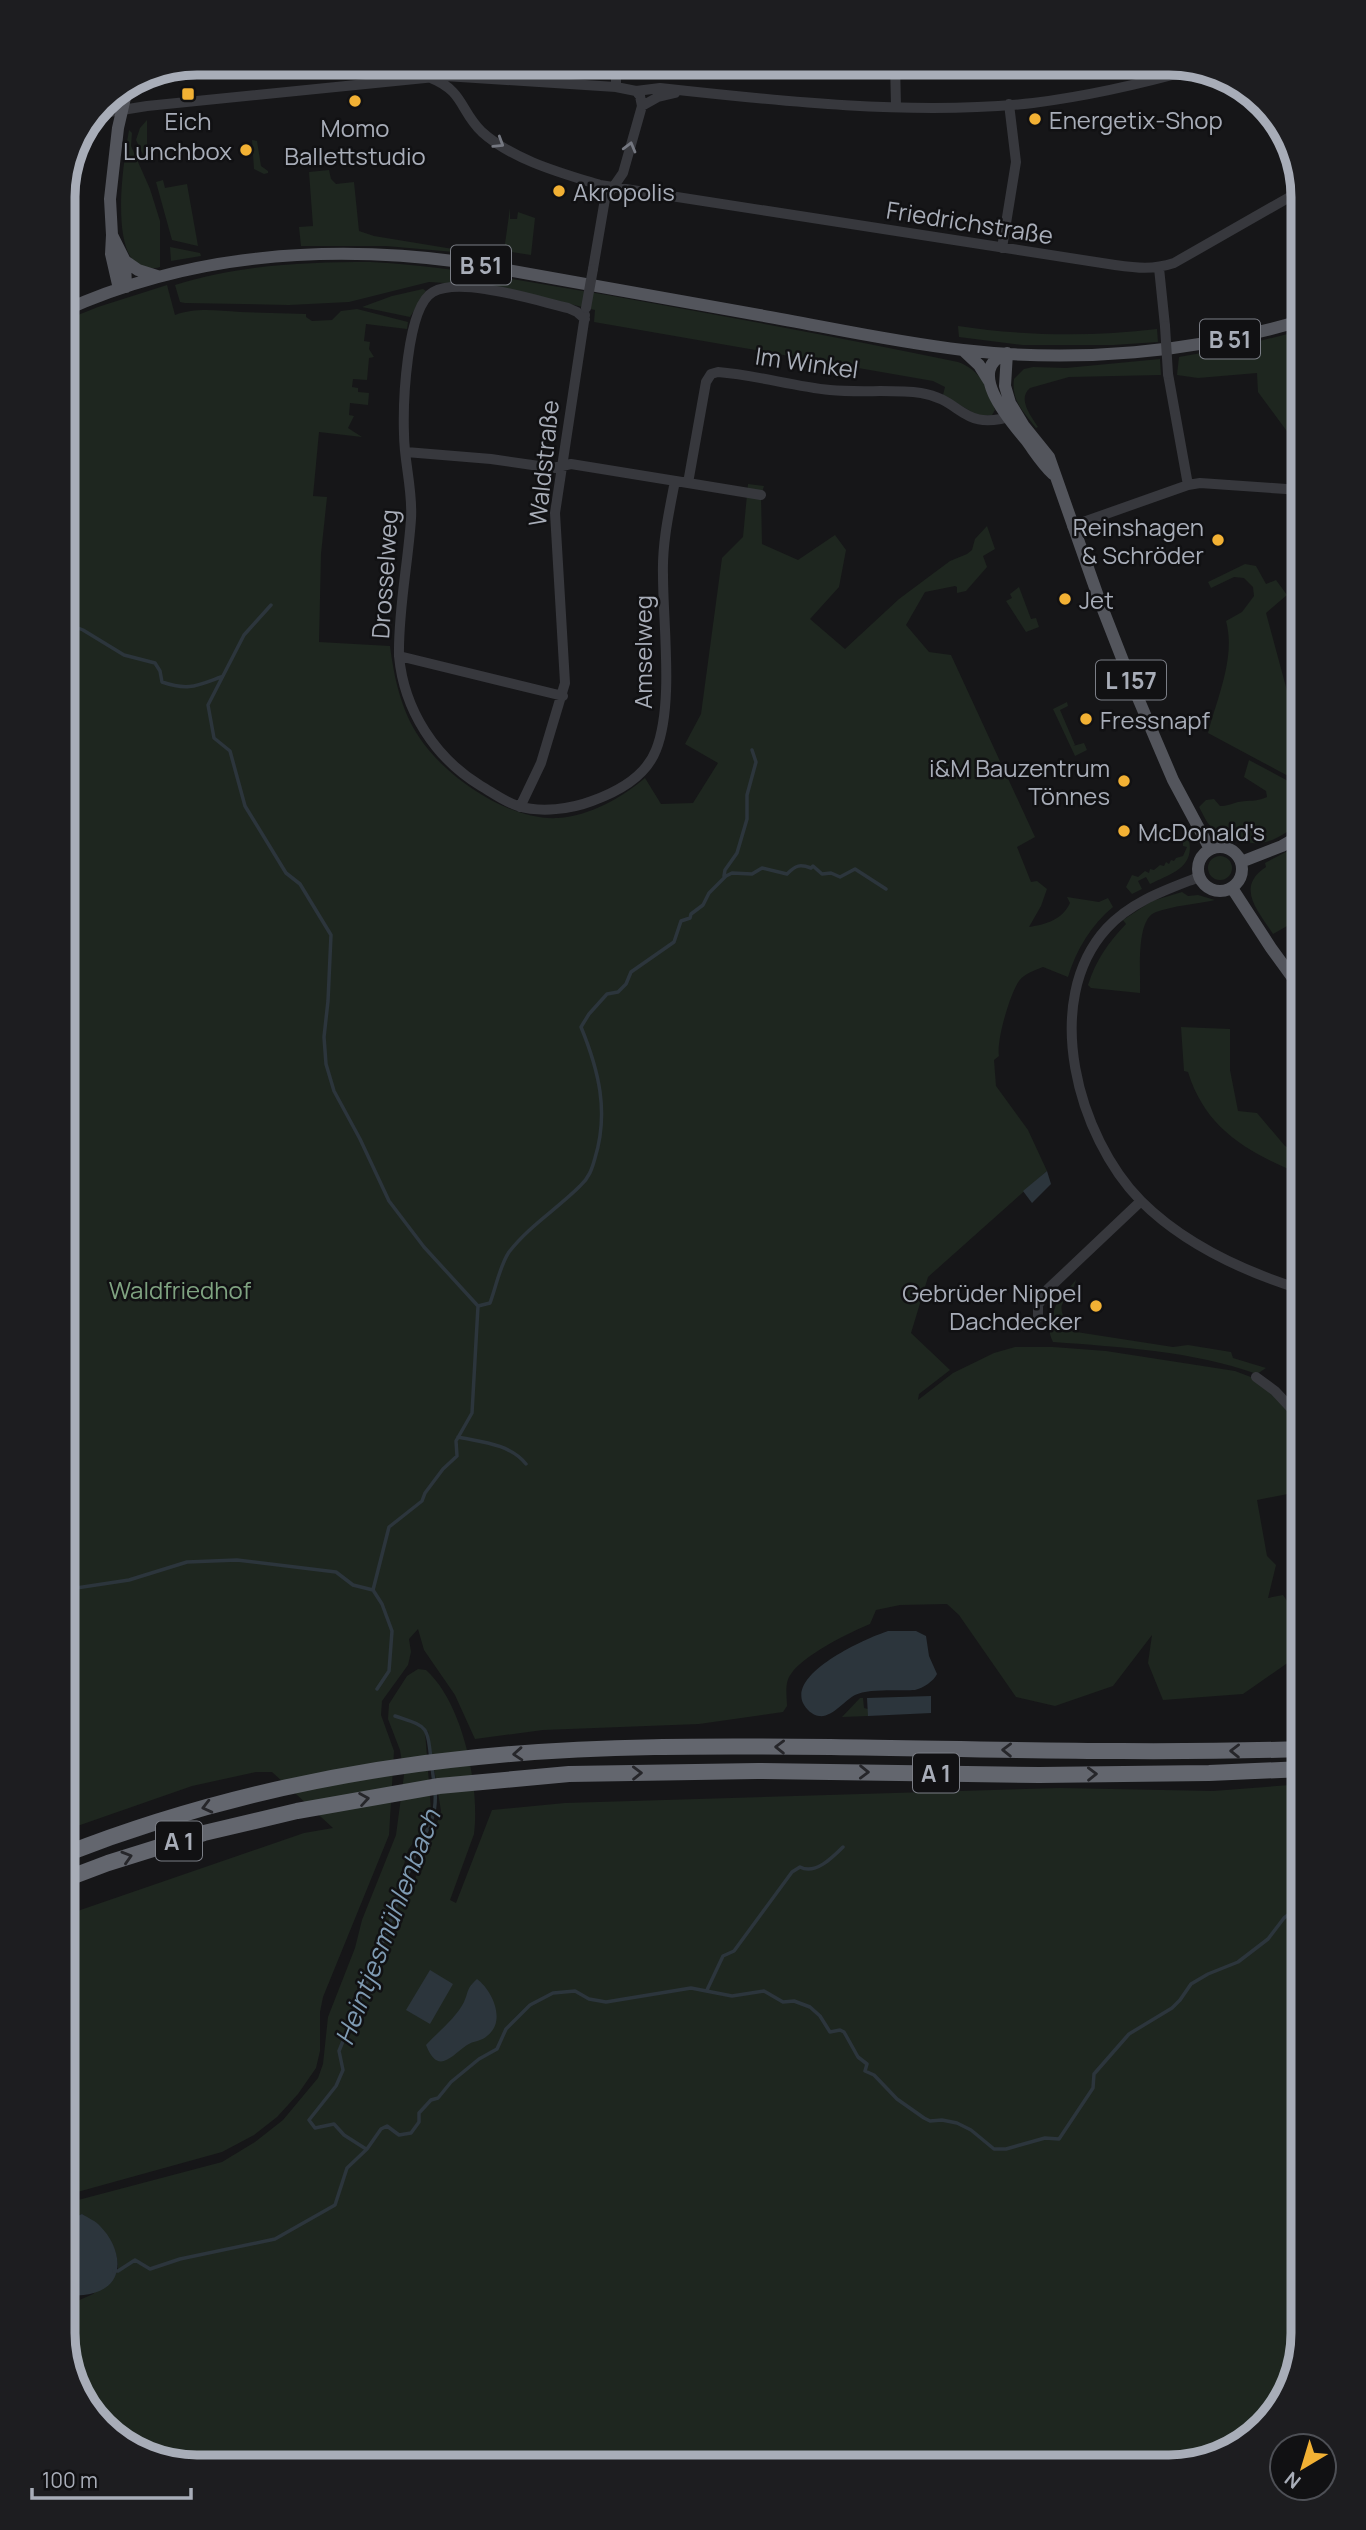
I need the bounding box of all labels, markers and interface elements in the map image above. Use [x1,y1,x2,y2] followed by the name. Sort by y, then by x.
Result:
[180,86,196,102] marker: Eich
[347,93,363,109] marker: Momo Ballettstudio
[1049,103,1223,136] place label: Energetix-Shop
[165,104,211,137] place label: Eich
[284,111,426,172] place label: Momo Ballettstudio
[1027,111,1043,127] marker: Energetix-Shop
[123,134,232,167] place label: Lunchbox
[491,135,504,148] one-way arrow
[622,141,636,153] one-way arrow
[238,142,254,158] marker: Lunchbox
[573,175,675,208] place label: Akropolis
[551,183,567,199] marker: Akropolis
[884,193,1056,251] street label: Friedrichstraße
[451,246,511,284] road number: B 51
[1200,320,1260,358] road number: B 51
[753,338,861,386] street label: Im Winkel
[520,398,566,528] street label: Waldstraße
[363,508,405,640] street label: Drosselweg
[1073,510,1204,571] place label: Reinshagen & Schröder
[1210,532,1226,548] marker: Reinshagen & Schröder
[1079,583,1114,616] place label: Jet
[1057,591,1073,607] marker: Jet
[626,595,659,709] street label: Amselweg
[1096,660,1166,700] road number: L 157
[1100,703,1211,736] place label: Fressnapf
[1078,711,1094,727] marker: Fressnapf
[929,751,1110,812] place label: i&M Bauzentrum Tönnes
[1116,773,1132,789] marker: i&M Bauzentrum Tönnes
[1138,815,1265,848] place label: McDonald's
[1116,823,1132,839] marker: McDonald's
[109,1273,252,1306] park label: Waldfriedhof
[902,1276,1082,1337] place label: Gebrüder Nippel Dachdecker
[1088,1298,1104,1314] marker: Gebrüder Nippel Dachdecker
[774,1739,785,1754] one-way arrow
[1002,1742,1013,1757] one-way arrow
[1229,1743,1240,1758] one-way arrow
[512,1746,523,1761] one-way arrow
[913,1754,959,1792] road number: A 1
[860,1764,870,1780] one-way arrow
[632,1765,643,1781] one-way arrow
[1087,1766,1098,1781] one-way arrow
[358,1791,370,1806] one-way arrow
[201,1799,213,1813] one-way arrow
[326,1803,449,2050] water label: Heintjesmühlenbach
[156,1822,202,1860] road number: A 1
[121,1851,133,1866] one-way arrow
[1268,2432,1338,2502] north arrow
[32,2456,191,2500] scale bar
[42,2466,98,2494] text: 100 m
[1279,2466,1306,2495] text: N

